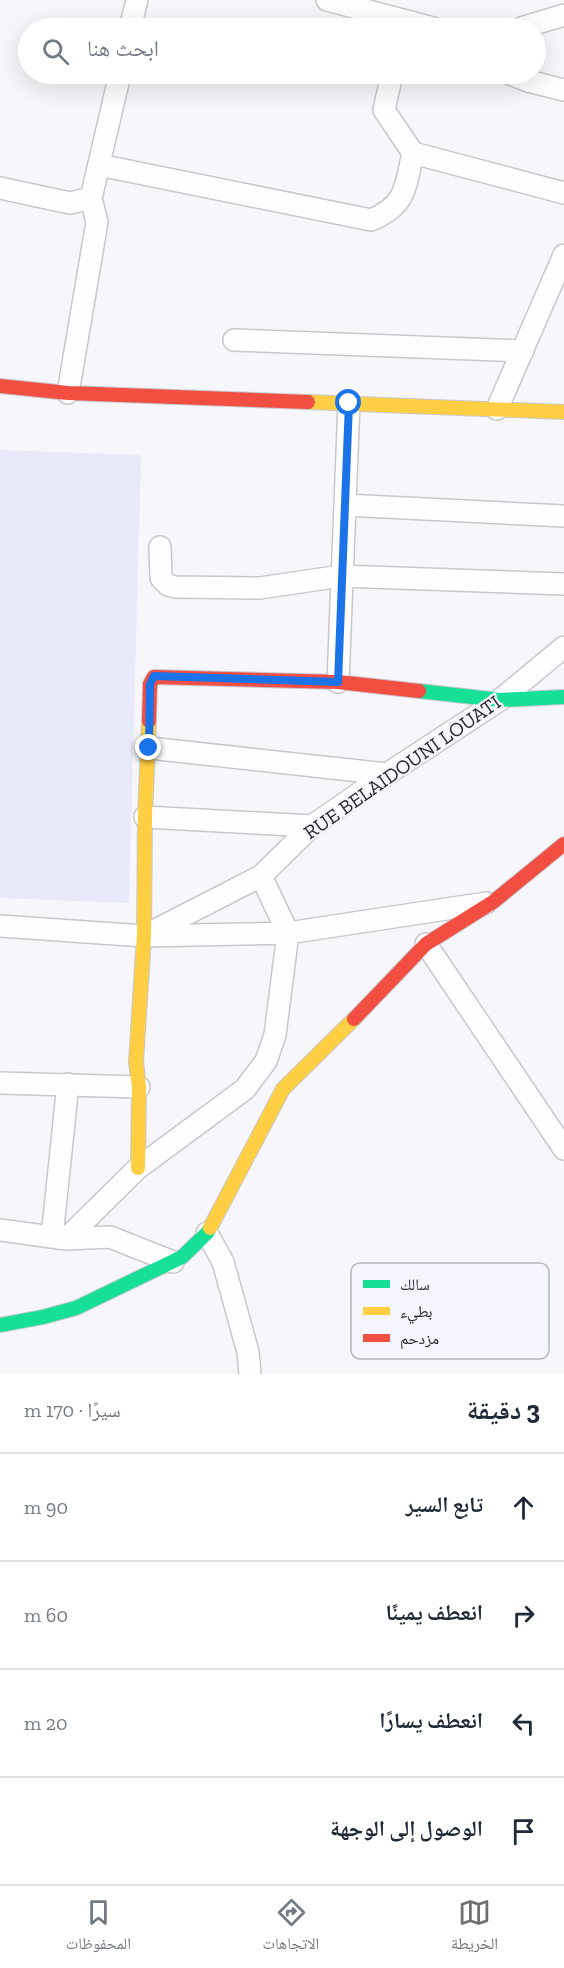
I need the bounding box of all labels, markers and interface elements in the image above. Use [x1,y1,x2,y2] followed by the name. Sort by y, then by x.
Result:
[18,18,546,84] search box
[39,35,72,68] icon: search
[87,35,159,62] text: ابحث هنا
[335,389,361,415] route start
[299,690,505,844] street label: RUE BELAIDOUNI LOUATI
[135,734,161,760] route end
[351,1263,549,1359] legend
[400,1275,430,1294] text: سالك
[400,1302,432,1324] text: بطيء
[400,1329,439,1349] text: مزدحم
[467,1394,540,1426] text: 3 دقيقة
[24,1398,121,1422] text: سيرًا · 170 m
[405,1491,483,1518] text: تابع السير
[507,1491,540,1524] icon: ahead
[24,1495,68,1519] text: 90 m
[386,1599,483,1626] text: انعطف يمينًا
[507,1599,540,1632] icon: right
[24,1603,68,1627] text: 60 m
[379,1707,483,1734] text: انعطف يسارًا
[507,1707,540,1740] icon: left
[24,1711,68,1735] text: 20 m
[330,1815,483,1842] text: الوصول إلى الوجهة
[507,1815,540,1848] icon: arrive
[66,1896,131,1959] tab: المحفوظات
[263,1896,319,1959] tab: الاتجاهات
[451,1896,498,1959] tab: الخريطة

